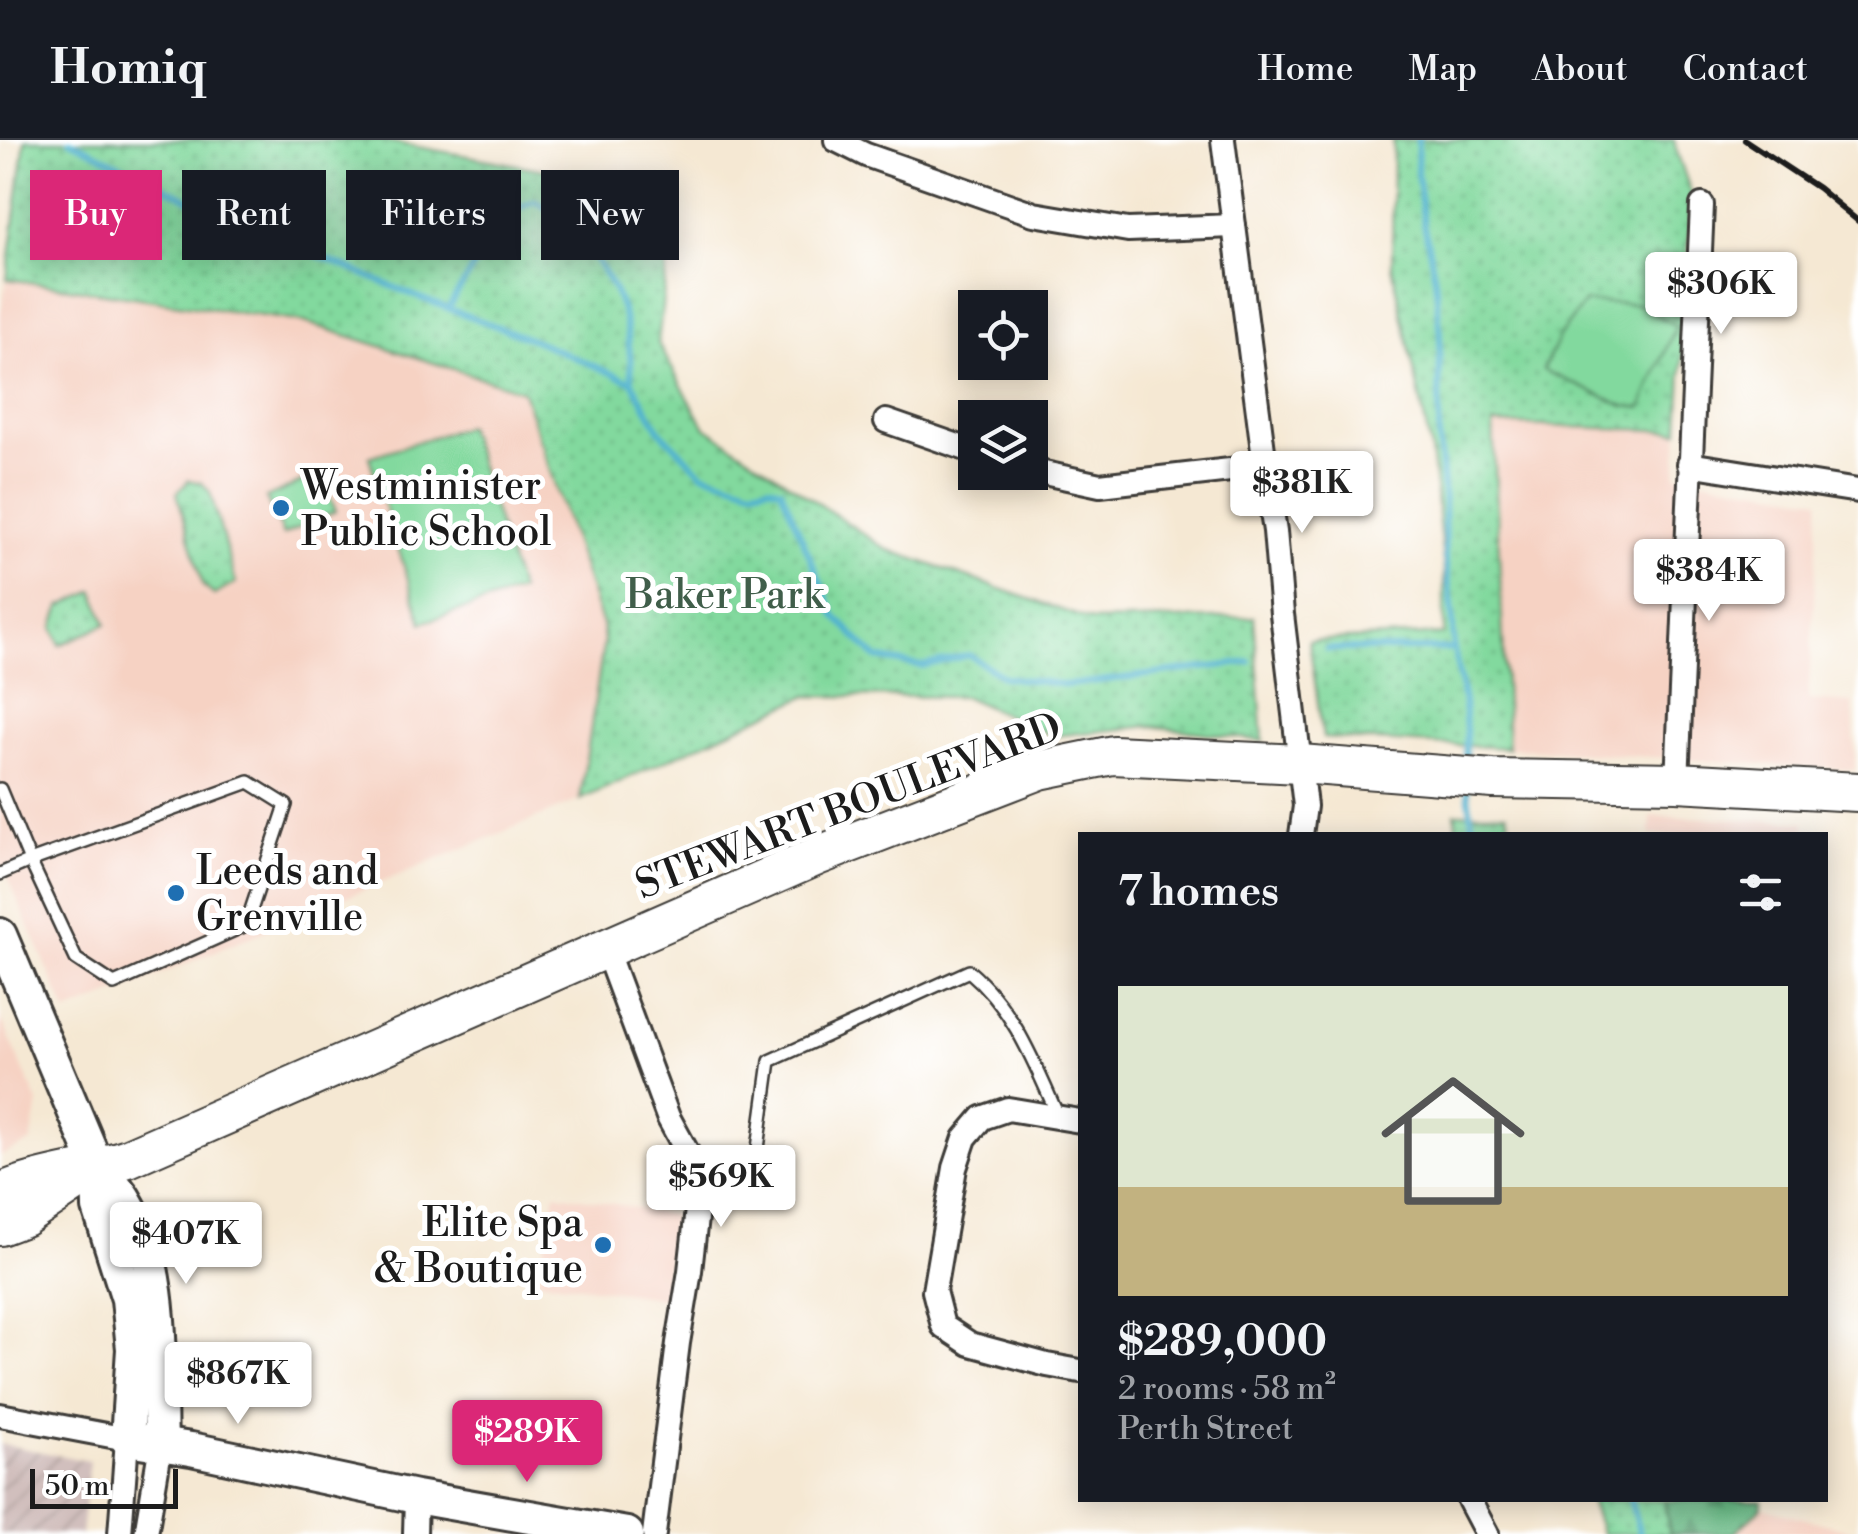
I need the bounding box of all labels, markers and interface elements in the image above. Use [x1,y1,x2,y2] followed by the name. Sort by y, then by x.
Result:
[50,39,207,99] text: Homiq
[1257,48,1353,91] text: Home
[1408,48,1477,91] text: Map
[1532,48,1628,91] text: About
[1683,48,1808,91] text: Contact
[30,170,162,260] chip: Buy
[182,170,326,260] chip: Rent
[346,170,521,260] chip: Filters
[541,170,679,260] chip: New
[1651,252,1791,337] pin: $306K
[1667,264,1775,304] text: $306K
[958,290,1048,490] map controls
[958,290,1048,380] button: locate
[958,400,1048,490] button: layers
[1232,451,1372,536] pin: $381K
[299,462,551,558] place label: Westminister Public School
[1252,463,1352,503] text: $381K
[270,497,292,519] marker: Westminister Public School
[1639,539,1779,624] pin: $384K
[1656,551,1762,591] text: $384K
[625,571,826,621] park label: Baker Park
[629,703,1069,911] street label: STEWART BOULEVARD
[196,847,378,943] place label: Leeds and Grenville
[1733,865,1788,920] icon: filters
[1118,866,1279,919] text: 7 homes
[165,882,187,904] marker: Leeds and Grenville
[1363,1051,1543,1231] icon: home
[651,1145,791,1230] pin: $569K
[668,1157,774,1197] text: $569K
[374,1199,584,1295] place label: Elite Spa & Boutique
[116,1202,256,1287] pin: $407K
[132,1214,240,1254] text: $407K
[592,1234,614,1256] marker: Elite Spa & Boutique
[1118,1316,1327,1369] text: $289,000
[168,1342,308,1427] pin: $867K
[187,1354,289,1394] text: $867K
[1118,1369,1336,1409] text: 2 rooms · 58 m²
[457,1400,597,1485] pin: $289K
[1118,1409,1293,1449] text: Perth Street
[474,1412,580,1452] text: $289K
[30,1464,178,1508] scale bar
[45,1469,109,1504] text: 50 m

